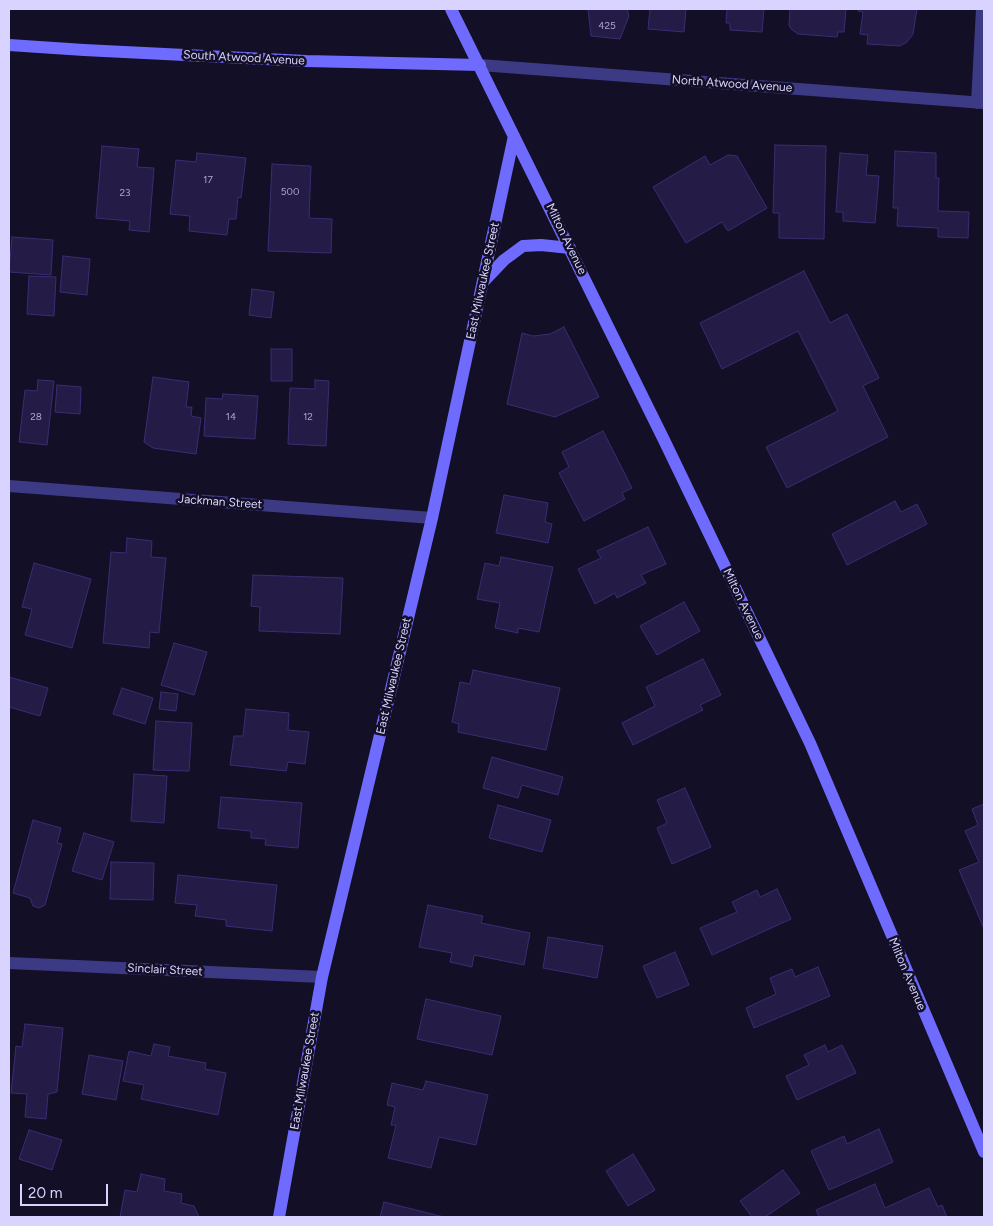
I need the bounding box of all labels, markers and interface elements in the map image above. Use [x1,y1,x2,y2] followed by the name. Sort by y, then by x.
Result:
[598,20,616,32] house number: 425
[183,48,305,68] street label: South Atwood Avenue
[671,73,793,95] street label: North Atwood Avenue
[203,174,213,186] house number: 17
[281,186,299,198] house number: 500
[119,187,131,199] house number: 23
[543,201,589,277] street label: Milton Avenue
[464,221,502,341] street label: East Milwaukee Street
[30,411,42,423] house number: 28
[226,411,236,423] house number: 14
[303,411,313,423] house number: 12
[177,492,263,512] street label: Jackman Street
[720,566,766,642] street label: Milton Avenue
[374,616,414,736] street label: East Milwaukee Street
[885,936,929,1012] street label: Milton Avenue
[127,961,203,979] street label: Sinclair Street
[288,1011,322,1131] street label: East Milwaukee Street
[22,1174,110,1206] scale bar
[28,1184,62,1202] text: 20 m

